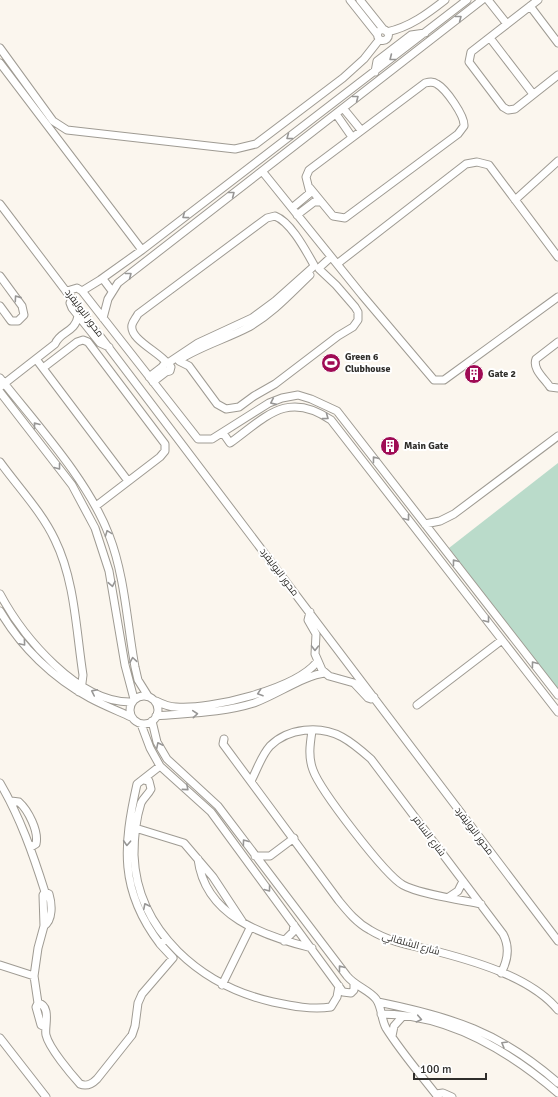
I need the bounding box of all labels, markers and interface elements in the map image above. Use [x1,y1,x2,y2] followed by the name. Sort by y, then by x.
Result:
[455,16,462,23] one-way arrow
[389,54,396,61] one-way arrow
[352,95,359,102] one-way arrow
[286,133,293,140] one-way arrow
[227,192,234,199] one-way arrow
[183,212,190,219] one-way arrow
[125,273,132,280] one-way arrow
[62,287,106,339] street label: محور البوليفرد
[15,296,22,303] one-way arrow
[345,351,390,375] place label: Green 6 Clubhouse
[320,352,342,374] sports icon: Green 6 Clubhouse
[463,363,485,385] building icon: Gate 2
[488,368,516,380] place label: Gate 2
[269,397,276,405] one-way arrow
[321,412,328,419] one-way arrow
[34,422,41,429] one-way arrow
[379,435,401,457] building icon: Main Gate
[404,440,448,452] place label: Main Gate
[372,457,379,464] one-way arrow
[53,463,60,470] one-way arrow
[402,513,409,520] one-way arrow
[104,529,112,536] one-way arrow
[257,546,301,598] street label: محور البوليفرد
[452,559,459,566] one-way arrow
[107,581,115,587] one-way arrow
[482,616,489,623] one-way arrow
[18,638,25,646] one-way arrow
[311,645,319,651] one-way arrow
[130,657,138,663] one-way arrow
[532,662,539,669] one-way arrow
[256,688,263,696] one-way arrow
[91,689,99,697] one-way arrow
[192,709,198,718] one-way arrow
[156,742,164,750] one-way arrow
[182,784,189,791] one-way arrow
[452,805,496,857] street label: محور البوليفرد
[409,812,448,859] street label: شارع السامر
[123,840,131,846] one-way arrow
[243,840,250,847] one-way arrow
[263,885,270,892] one-way arrow
[143,903,151,910] one-way arrow
[380,930,441,959] street label: شارع الشلقاني
[338,965,345,972] one-way arrow
[416,1015,423,1023] one-way arrow
[501,1041,508,1048] one-way arrow
[414,1055,486,1081] scale bar
[420,1062,452,1077] text: 100 m

